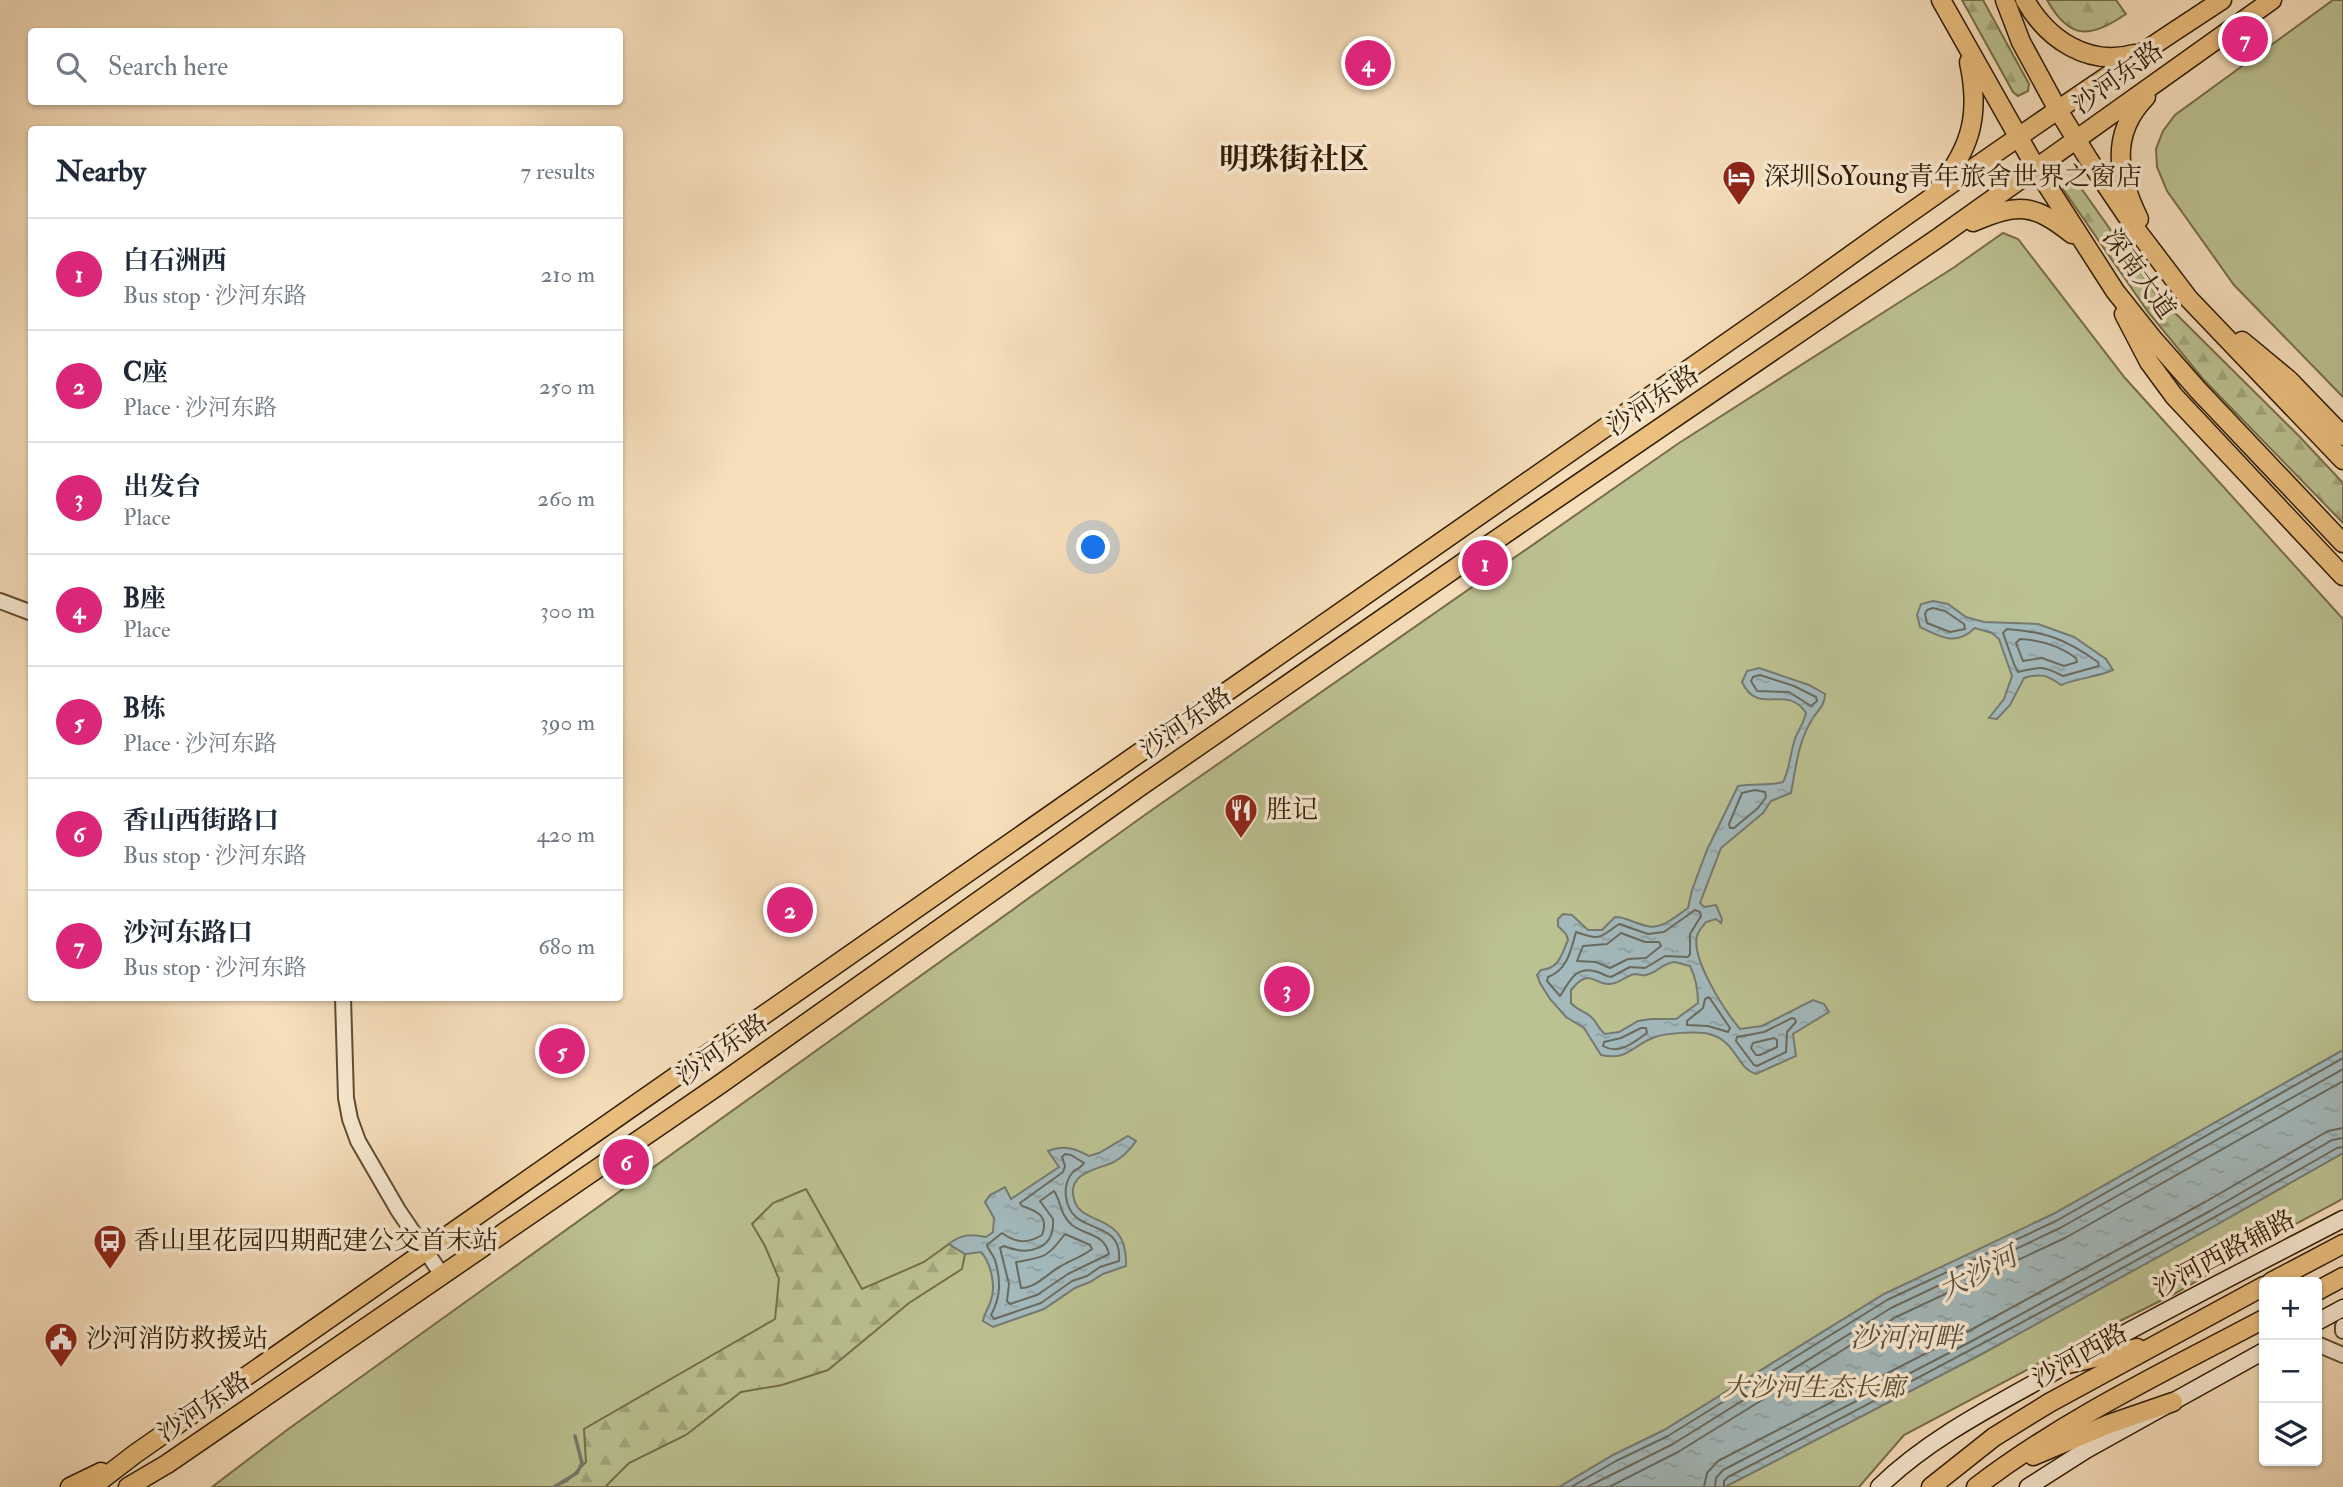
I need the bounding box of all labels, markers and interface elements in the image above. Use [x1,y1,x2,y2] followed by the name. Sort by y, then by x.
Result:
[2222,13,2268,65] pin: 7
[28,28,623,105] search box
[2067,34,2169,122] street label: 沙河东路
[1345,37,1391,89] pin: 4
[52,48,90,86] icon: search
[108,51,228,83] text: Search here
[1219,141,1369,178] district label: 明珠街社区
[56,153,146,190] text: Nearby
[521,157,595,186] text: 7 results
[1720,158,1758,207] hotel icon: 深圳SoYoung青年旅舍世界之窗店
[1764,161,2142,193] place label: 深圳SoYoung青年旅舍世界之窗店
[2095,223,2183,325] street label: 深南大道
[123,245,227,277] text: 白石洲西
[75,260,83,289] text: 1
[541,260,595,289] text: 210 m
[123,281,307,310] text: Bus stop · 沙河东路
[123,357,168,389] text: C座
[1601,359,1705,443] street label: 沙河东路
[73,372,85,401] text: 2
[539,372,595,401] text: 250 m
[123,393,277,422] text: Place · 沙河东路
[123,471,201,503] text: 出发台
[75,484,83,513] text: 3
[537,484,595,513] text: 260 m
[123,503,171,532] text: Place
[1076,530,1110,564] your location
[1462,537,1508,589] pin: 1
[123,583,166,615] text: B座
[73,596,85,625] text: 4
[540,596,595,625] text: 300 m
[123,615,171,644] text: Place
[1134,680,1238,766] street label: 沙河东路
[123,693,166,725] text: B栋
[74,708,84,737] text: 5
[540,708,595,737] text: 390 m
[123,729,277,758] text: Place · 沙河东路
[1222,791,1260,840] restaurant icon: 胜记
[1266,794,1318,826] place label: 胜记
[123,805,279,837] text: 香山西街路口
[73,820,85,849] text: 6
[536,820,595,849] text: 420 m
[123,841,307,870] text: Bus stop · 沙河东路
[767,884,813,936] pin: 2
[123,917,253,949] text: 沙河东路口
[74,932,84,961] text: 7
[538,932,595,961] text: 680 m
[123,953,307,982] text: Bus stop · 沙河东路
[1264,963,1310,1015] pin: 3
[670,1007,774,1093] street label: 沙河东路
[539,1025,585,1077] pin: 5
[603,1136,649,1188] pin: 6
[2148,1203,2300,1305] street label: 沙河西路辅路
[91,1222,129,1271] bus stop icon: 香山里花园四期配建公交首末站
[134,1225,498,1257] place label: 香山里花园四期配建公交首末站
[1933,1237,2028,1309] water label: 大沙河
[2259,1277,2322,1466] map controls
[2259,1277,2322,1340] button: +
[2027,1317,2133,1395] street label: 沙河西路
[42,1320,80,1369] public building icon: 沙河消防救援站
[1850,1321,1966,1356] water label: 沙河河畔
[86,1323,268,1355] place label: 沙河消防救援站
[2259,1340,2322,1403] button: −
[152,1365,256,1449] street label: 沙河东路
[1723,1372,1909,1404] park label: 大沙河生态长廊
[2259,1403,2322,1466] button: layers

